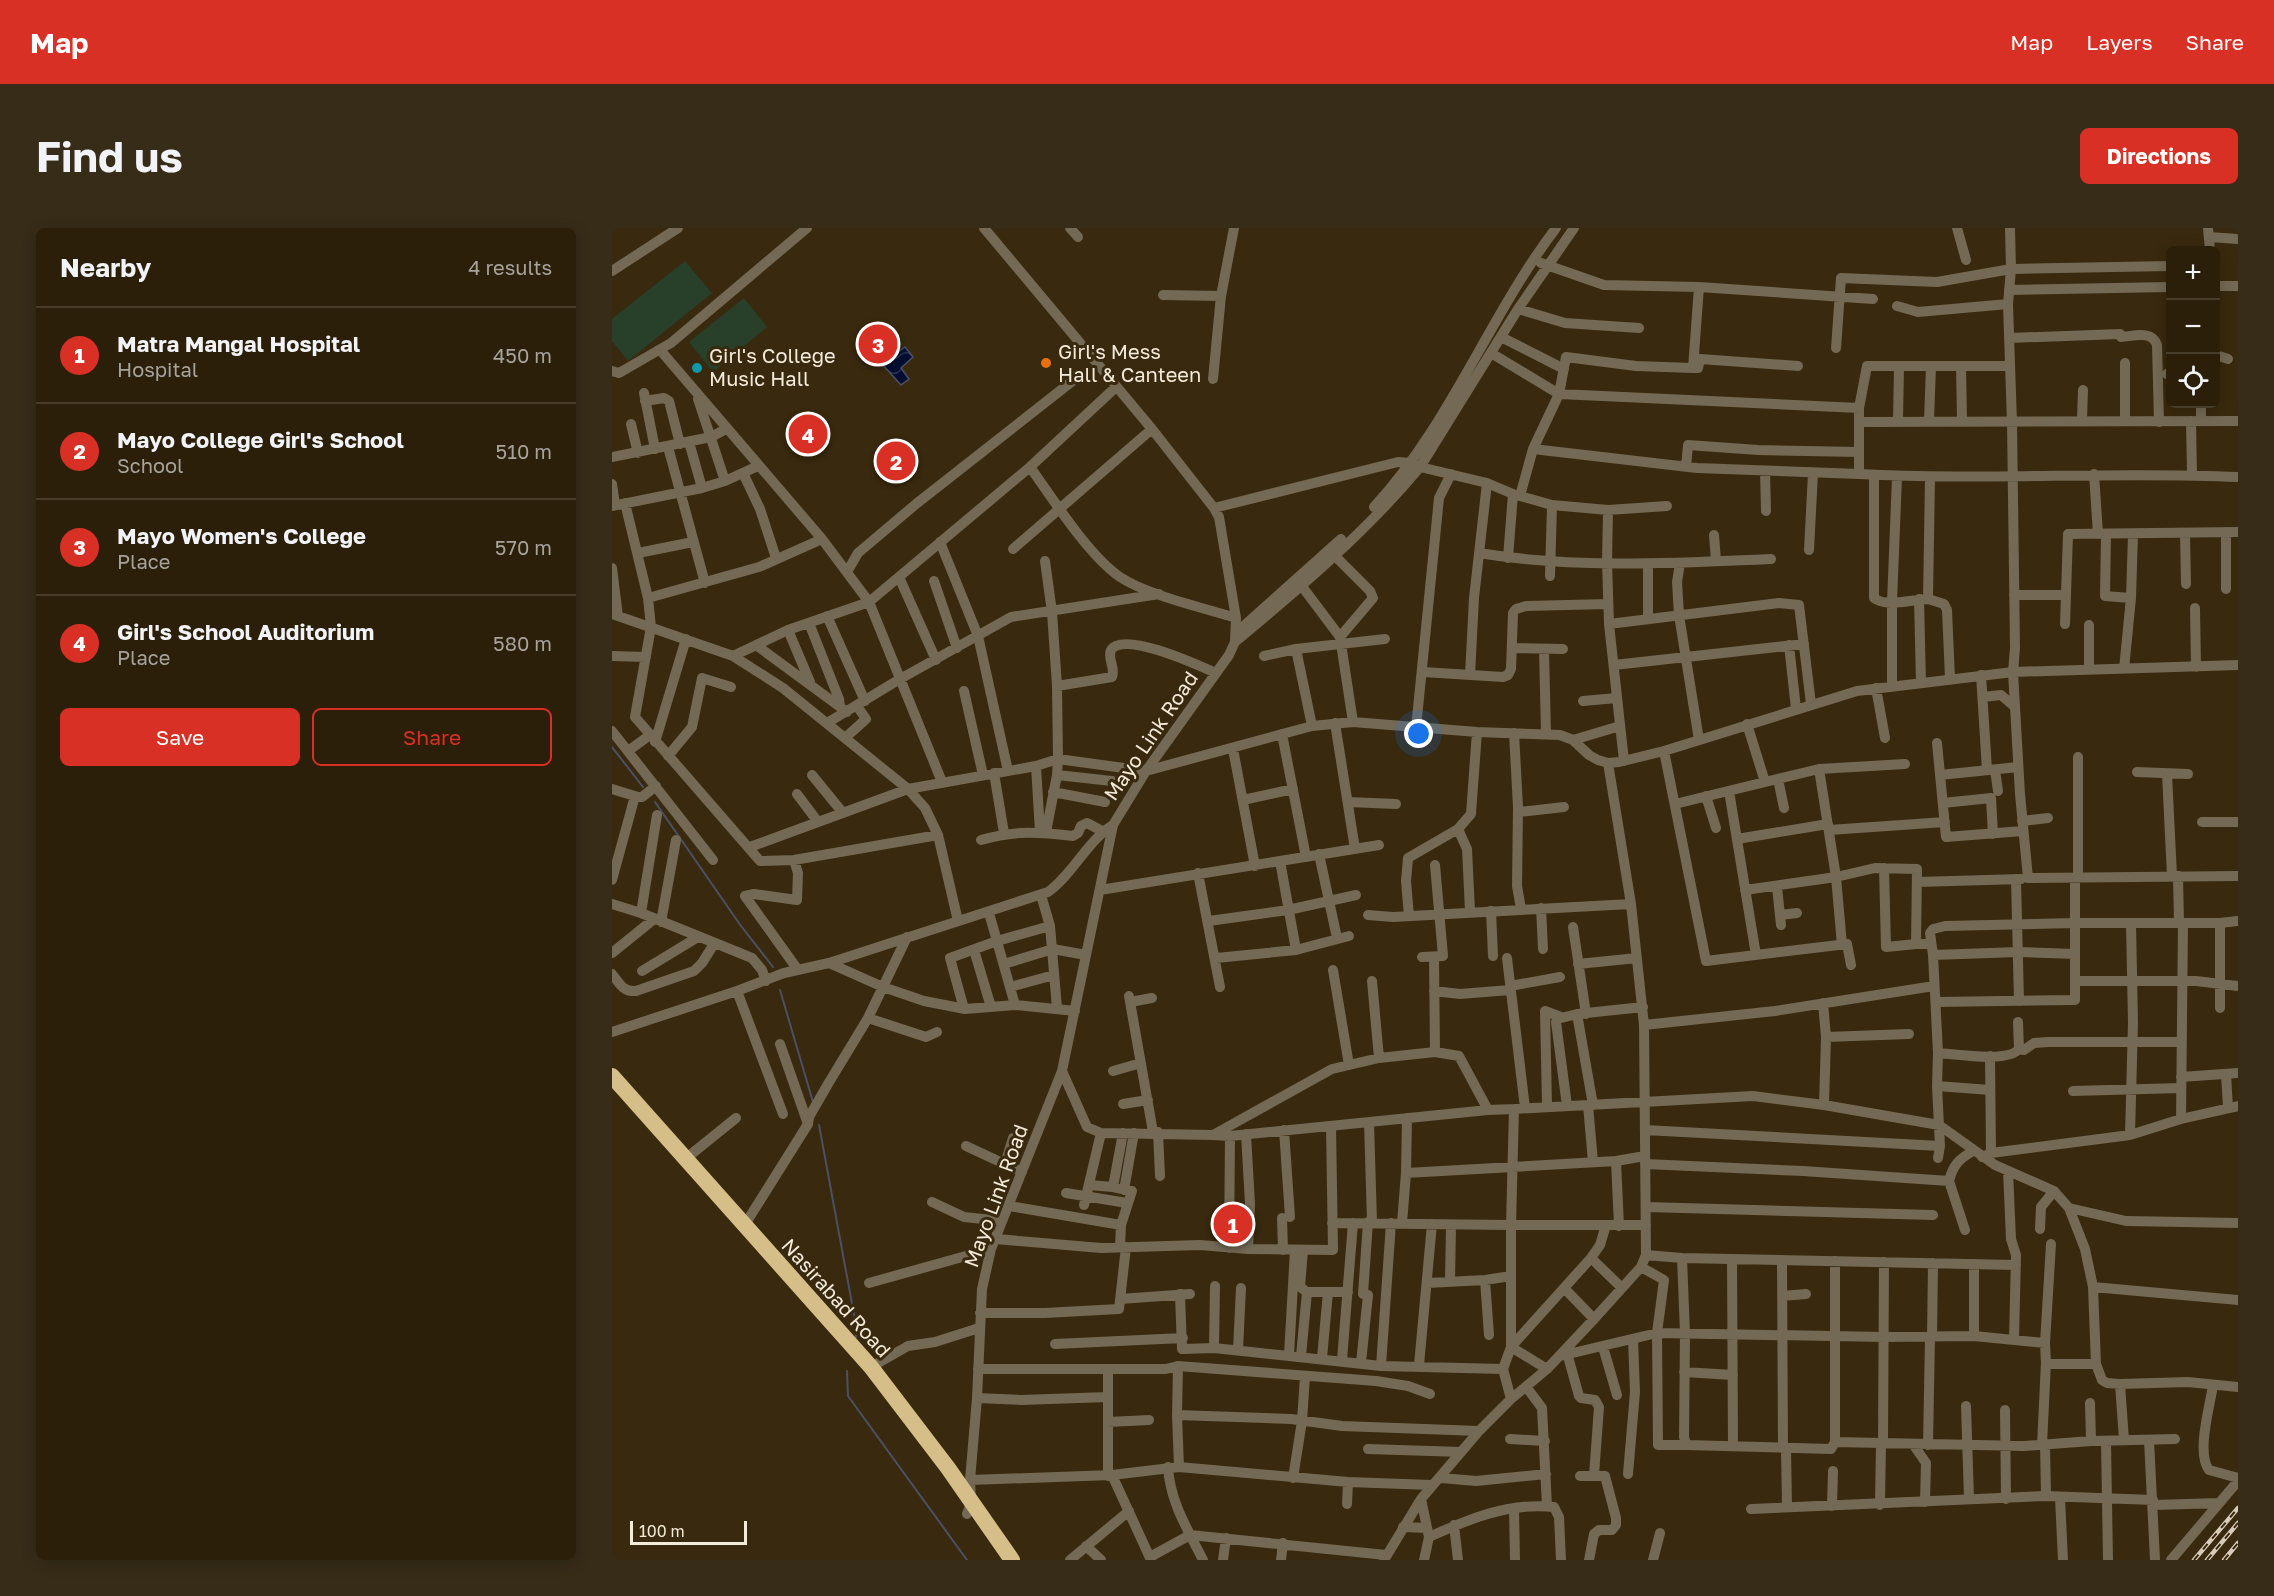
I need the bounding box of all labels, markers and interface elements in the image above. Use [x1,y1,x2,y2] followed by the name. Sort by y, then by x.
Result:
[30,26,88,59] text: Map
[2010,29,2053,55] text: Map
[2086,29,2153,55] text: Layers
[2186,29,2244,55] text: Share
[2080,128,2238,184] button: Directions
[36,131,183,181] text: Find us
[2166,246,2220,408] map controls
[2166,246,2220,300] button: +
[60,252,151,283] text: Nearby
[468,255,552,279] text: 4 results
[2166,300,2220,354] button: −
[858,322,898,366] pin: 3
[117,330,360,357] text: Matra Mangal Hospital
[1058,339,1201,386] place label: Girl's Mess Hall & Canteen
[74,343,85,367] text: 1
[493,343,552,367] text: 450 m
[709,343,836,390] place label: Girl's College Music Hall
[2166,354,2220,408] button: locate
[1039,356,1053,370] marker: Girl's Mess Hall & Canteen
[117,357,198,381] text: Hospital
[690,361,704,375] marker: Girl's College Music Hall
[788,412,828,456] pin: 4
[117,426,404,453] text: Mayo College Girl's School
[876,438,916,484] pin: 2
[73,439,86,463] text: 2
[496,439,552,463] text: 510 m
[117,453,183,477] text: School
[117,522,366,549] text: Mayo Women's College
[73,535,86,559] text: 3
[495,535,552,559] text: 570 m
[117,549,170,573] text: Place
[117,618,374,645] text: Girl's School Auditorium
[73,631,86,655] text: 4
[493,631,552,655] text: 580 m
[117,645,170,669] text: Place
[1098,666,1202,804] street label: Mayo Link Road
[60,708,300,766] button: Save
[312,708,552,766] button: Share
[1404,719,1433,748] your location
[958,1121,1032,1270] street label: Mayo Link Road
[1214,1202,1252,1246] pin: 1
[777,1233,896,1362] street label: Nasirabad Road
[630,1518,747,1546] scale bar
[639,1521,685,1541] text: 100 m

